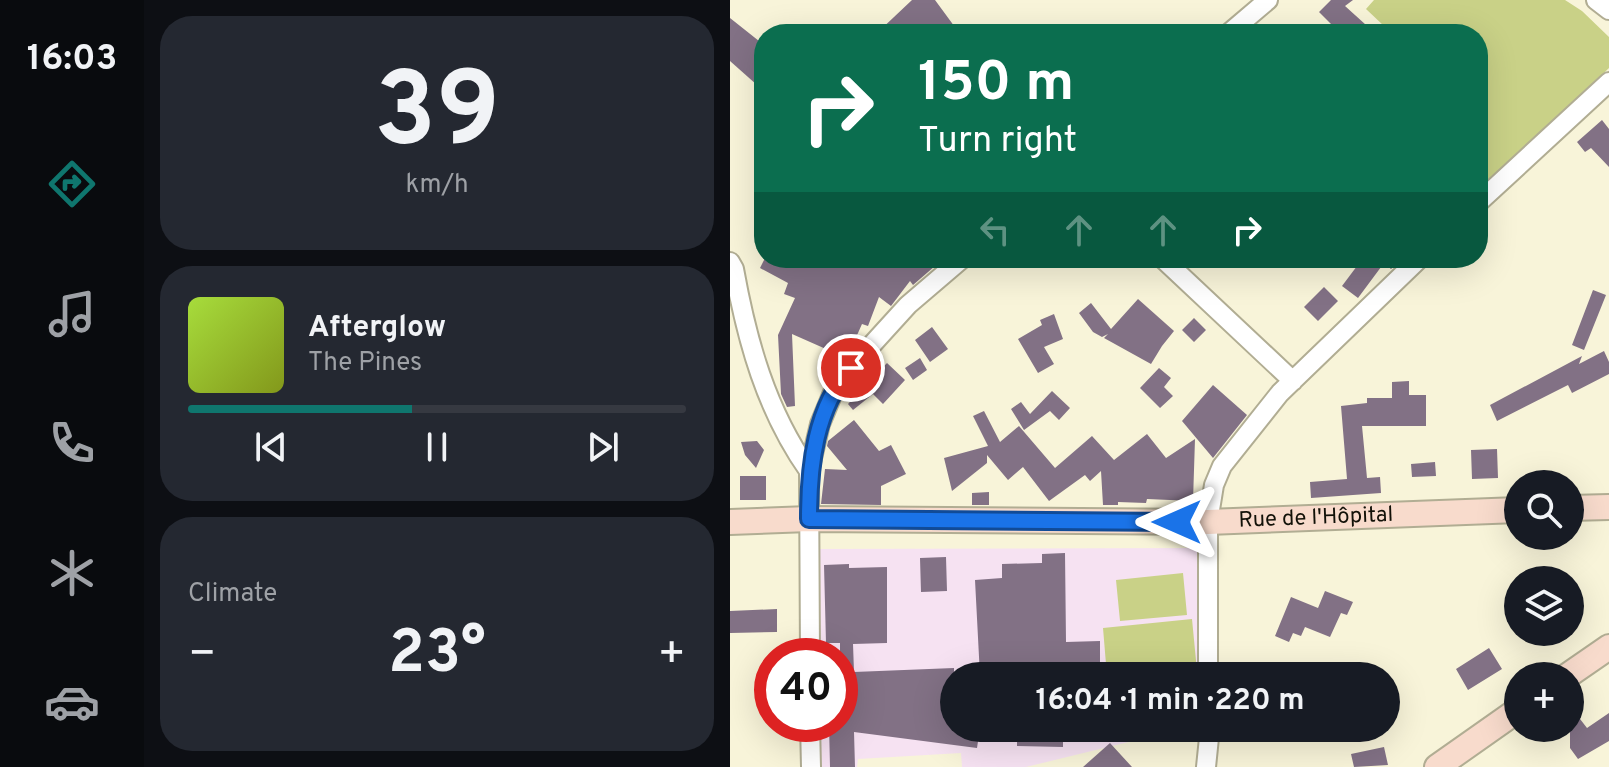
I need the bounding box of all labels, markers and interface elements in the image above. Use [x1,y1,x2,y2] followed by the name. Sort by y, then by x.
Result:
[27,37,117,83] text: 16:03
[918,50,1074,120] text: 150 m
[374,51,500,183] text: 39
[786,56,890,160] icon: right
[918,119,1077,165] text: Turn right
[44,156,100,212] icon: directions
[405,169,469,202] text: km/h
[973,208,1017,252] icon: left
[1057,208,1101,252] icon: ahead
[1141,208,1185,252] icon: ahead
[1225,208,1269,252] icon: right
[44,286,100,342] icon: music
[308,310,446,347] text: Afterglow
[817,334,885,402] pin
[829,346,873,390] icon: arrive
[308,347,422,380] text: The Pines
[44,415,100,471] icon: phone
[249,425,293,469] icon: previous
[415,425,459,469] icon: pause
[581,425,625,469] icon: next
[1504,470,1584,742] map controls
[1504,470,1584,550] button: search
[1135,480,1219,564] position arrow
[1238,501,1394,534] street label: Rue de l'Hôpital
[44,545,100,601] icon: climate
[1504,566,1584,646] button: layers
[188,578,277,611] text: Climate
[388,618,486,694] text: 23°
[188,628,216,684] text: −
[658,628,686,684] text: +
[754,638,858,742] speed limit sign: 40
[1504,662,1584,742] button: +
[44,674,100,730] icon: car
[1036,683,1304,720] text: 16:04 · 1 min · 220 m

